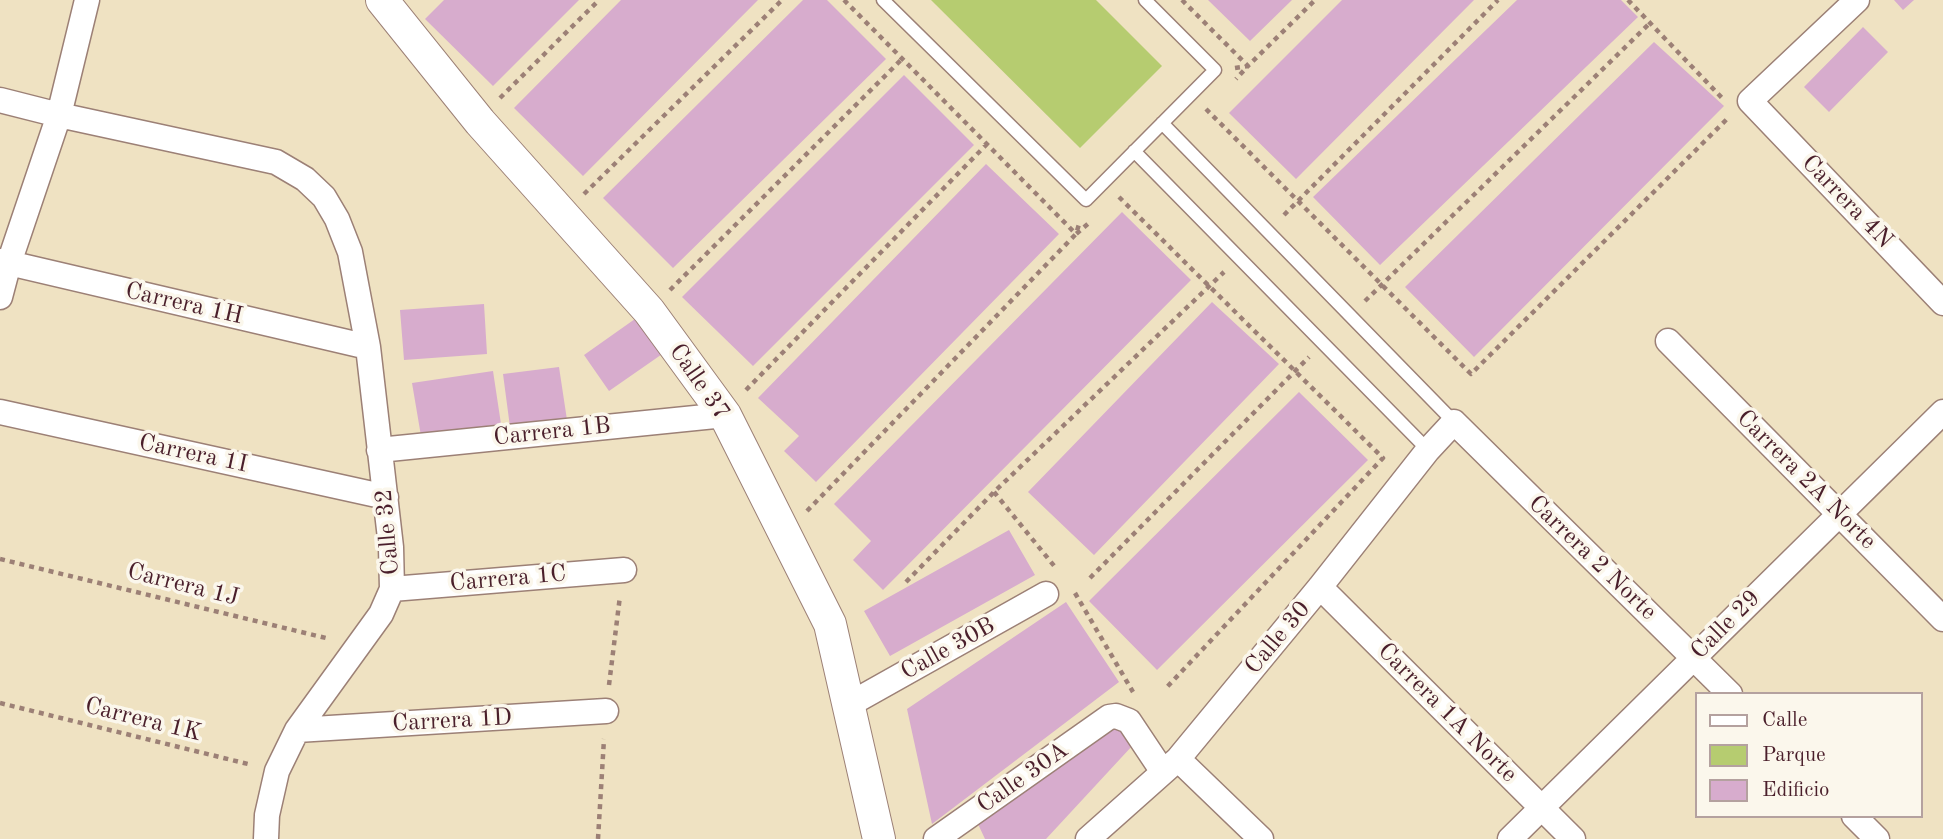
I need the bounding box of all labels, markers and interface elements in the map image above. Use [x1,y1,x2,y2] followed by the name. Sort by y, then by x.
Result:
[1795,149,1899,255] street label: Carrera 4N
[122,276,246,332] street label: Carrera 1H
[662,338,736,426] street label: Calle 37
[1730,404,1882,556] street label: Carrera 2A Norte
[492,412,612,452] street label: Carrera 1B
[136,428,250,480] street label: Carrera 1I
[370,488,406,576] street label: Calle 32
[1522,490,1662,626] street label: Carrera 2 Norte
[124,557,242,613] street label: Carrera 1J
[448,560,568,598] street label: Carrera 1C
[1685,584,1767,666] street label: Calle 29
[1239,596,1317,680] street label: Calle 30
[896,611,1000,687] street label: Calle 30B
[1371,637,1523,789] street label: Carrera 1A Norte
[82,692,204,748] street label: Carrera 1K
[1694,692,1922,818] legend
[391,703,513,739] street label: Carrera 1D
[1762,710,1807,731] text: Calle
[972,736,1074,820] street label: Calle 30A
[1762,745,1826,766] text: Parque
[1762,780,1830,801] text: Edificio

